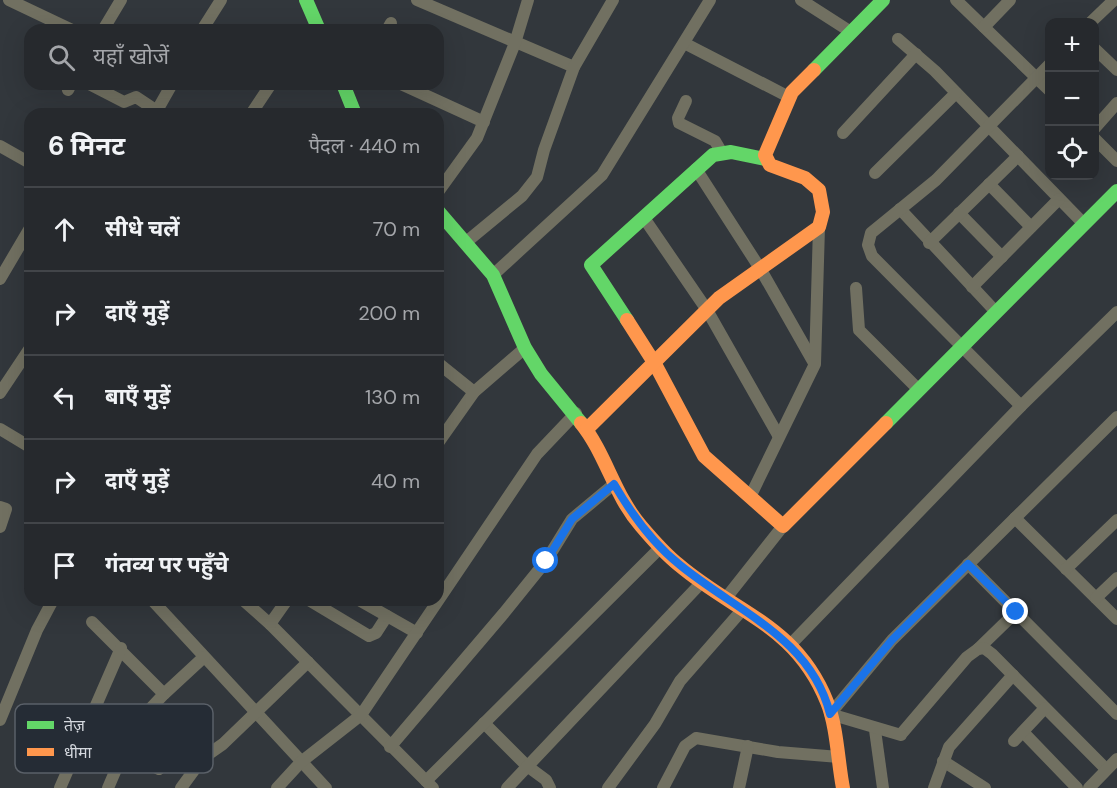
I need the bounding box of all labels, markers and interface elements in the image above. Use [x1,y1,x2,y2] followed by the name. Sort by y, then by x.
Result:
[1045,18,1099,180] map controls
[1045,18,1099,72] button: +
[24,24,444,90] search box
[45,41,78,74] icon: search
[93,42,169,71] text: यहाँ खोजें
[1045,72,1099,126] button: −
[1045,126,1099,180] button: locate
[48,129,125,163] text: 6 मिनट
[309,133,420,159] text: पैदल · 440 m
[48,213,81,246] icon: ahead
[105,214,180,243] text: सीधे चलें
[373,216,420,242] text: 70 m
[48,297,81,330] icon: right
[105,298,169,327] text: दाएँ मुड़ें
[358,300,420,326] text: 200 m
[48,381,81,414] icon: left
[105,382,171,411] text: बाएँ मुड़ें
[365,384,420,410] text: 130 m
[48,465,81,498] icon: right
[105,466,169,495] text: दाएँ मुड़ें
[371,468,420,494] text: 40 m
[532,547,558,573] route start
[48,549,81,582] icon: arrive
[105,550,228,579] text: गंतव्य पर पहुँचे
[1002,598,1028,624] route end
[15,704,213,773] legend
[64,715,86,736] text: तेज़
[64,742,93,763] text: धीमा

